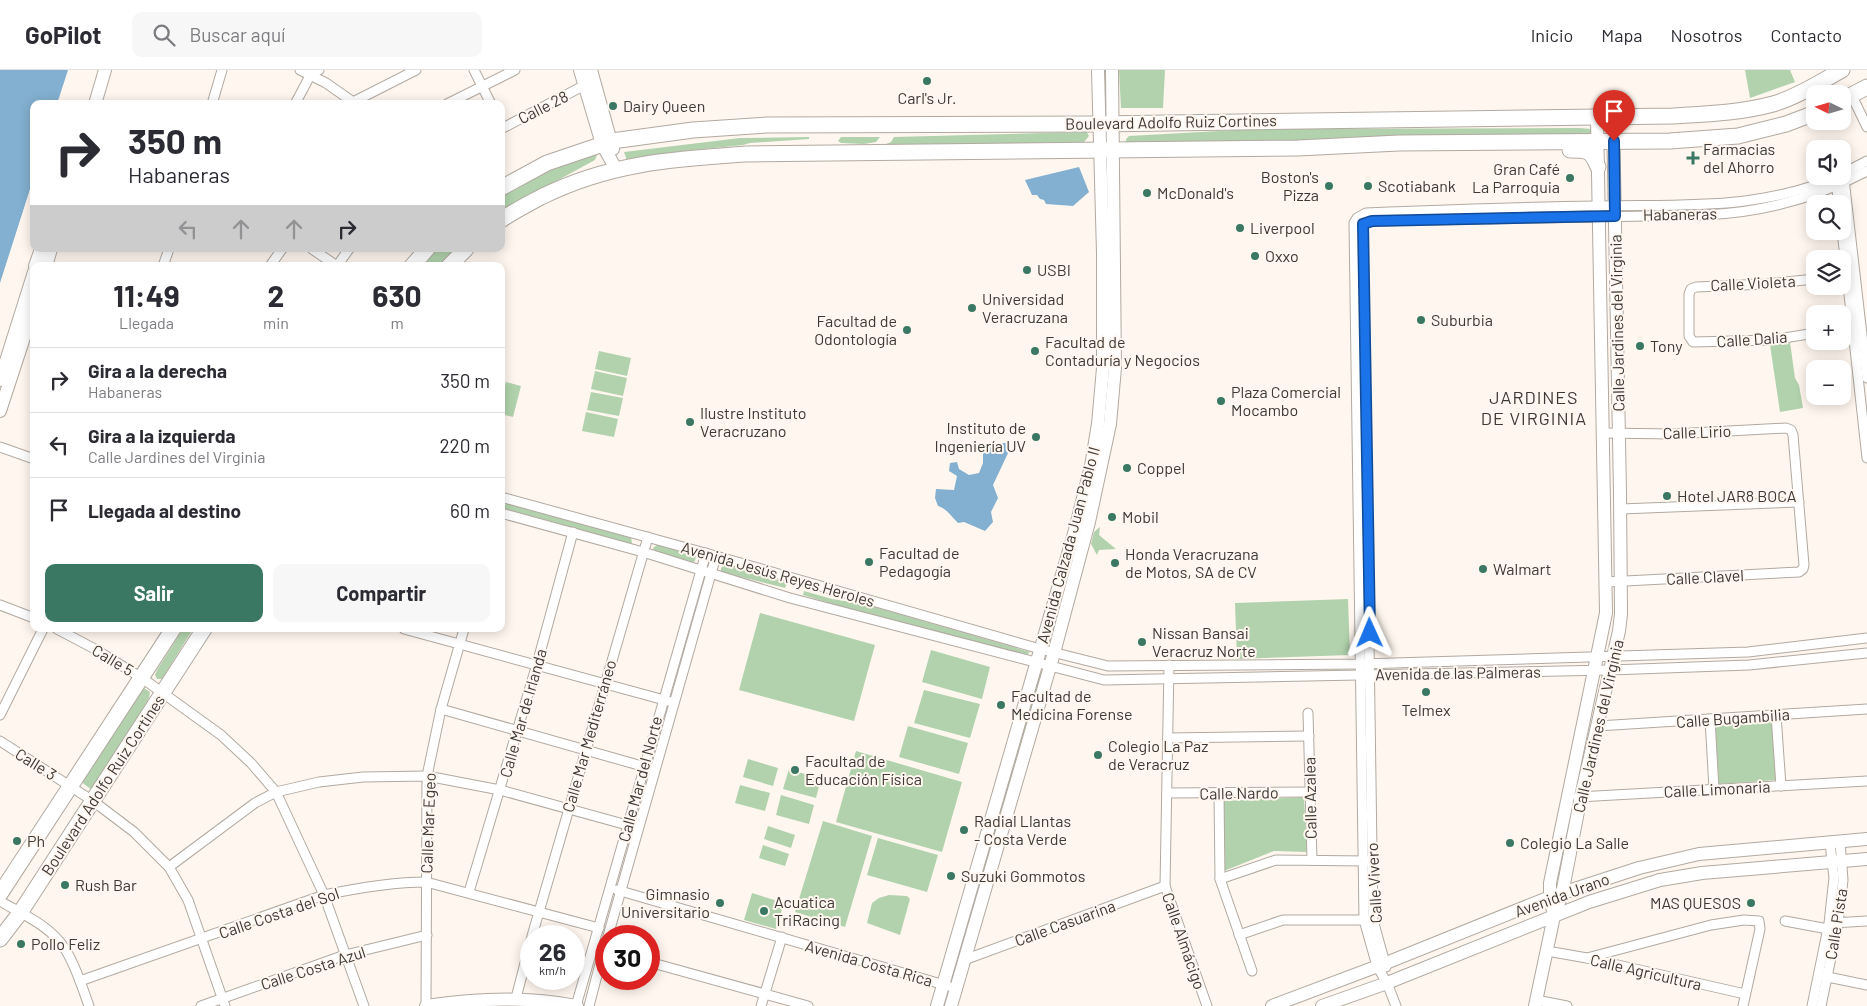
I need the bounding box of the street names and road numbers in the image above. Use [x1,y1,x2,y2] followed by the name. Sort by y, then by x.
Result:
[515,86,571,127] street label: Calle 28
[1065,110,1277,133] street label: Boulevard Adolfo Ruiz Cortines
[1643,203,1717,224] street label: Habaneras
[1605,234,1628,412] street label: Calle Jardines del Virginia
[1710,271,1796,294] street label: Calle Violeta
[1716,327,1788,350] street label: Calle Dalia
[1662,421,1732,442] street label: Calle Lirio
[1032,444,1103,645] street label: Avenida Calzada Juan Pablo II
[679,537,877,610] street label: Avenida Jesús Reyes Heroles
[1666,565,1744,588] street label: Calle Clavel
[1568,637,1627,814] street label: Calle Jardines del Virginia
[89,640,137,679] street label: Calle 5
[495,646,550,780] street label: Calle Mar de Irlanda
[558,657,619,814] street label: Calle Mar Mediterráneo
[1375,662,1541,683] street label: Avenida de las Palmeras
[37,691,168,879] street label: Boulevard Adolfo Ruiz Cortines
[1675,704,1790,731] street label: Calle Bugambilia
[614,714,665,844] street label: Calle Mar del Norte
[12,744,60,784] street label: Calle 3
[1299,757,1320,839] street label: Calle Azalea
[416,772,439,874] street label: Calle Mar Egeo
[1663,776,1771,801] street label: Calle Limonaria
[1199,782,1279,803] street label: Calle Nardo
[1362,842,1385,924] street label: Calle Vivero
[1512,869,1612,920] street label: Avenida Urano
[216,883,342,942] street label: Calle Costa del Sol
[1820,887,1851,961] street label: Calle Pista
[1159,890,1210,992] street label: Calle Almácigo
[1012,896,1118,950] street label: Calle Casuarina
[803,935,935,990] street label: Avenida Costa Rica
[258,942,368,993] street label: Calle Costa Azul
[1589,949,1704,994] street label: Calle Agricultura

